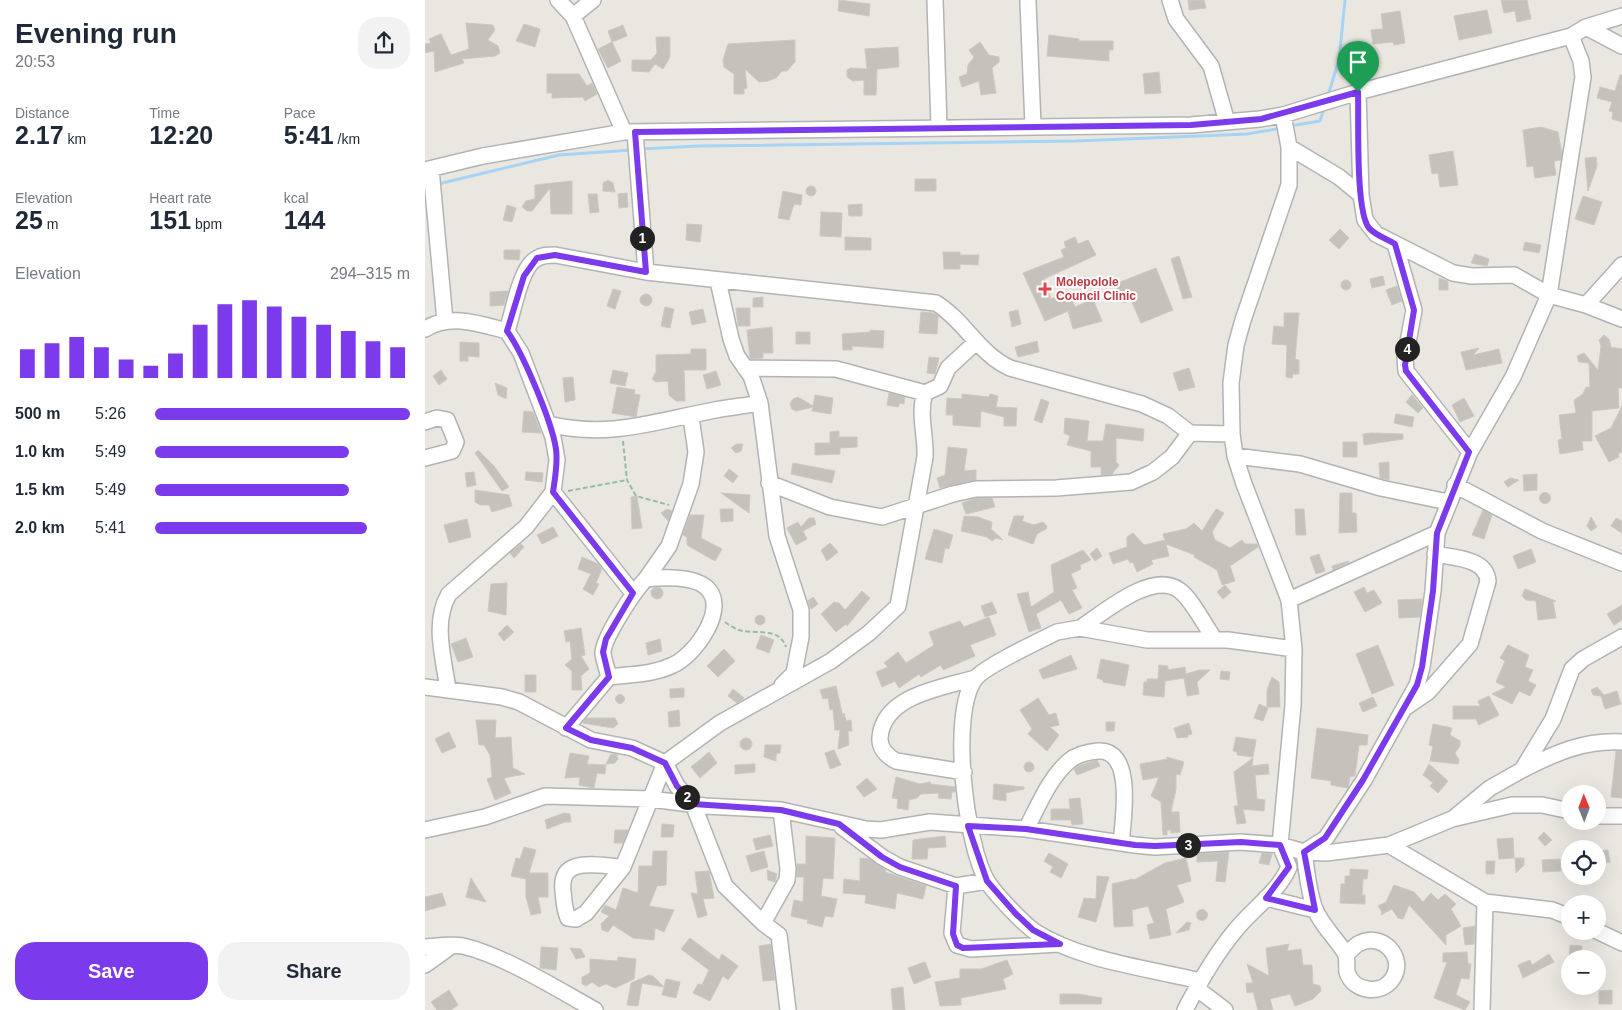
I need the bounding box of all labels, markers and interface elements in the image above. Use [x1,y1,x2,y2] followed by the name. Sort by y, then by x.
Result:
[358,17,410,69] button: share
[15,18,177,49] text: Evening run
[1337,41,1379,92] pin
[1344,48,1372,76] icon: arrive
[15,53,55,70] text: 20:53
[15,105,69,121] text: Distance
[149,105,180,121] text: Time
[284,105,316,121] text: Pace
[15,121,64,149] text: 2.17
[149,121,213,149] text: 12:20
[284,121,334,149] text: 5:41
[64,131,86,147] text: km
[334,131,360,147] text: /km
[15,190,73,206] text: Elevation
[149,190,212,206] text: Heart rate
[284,190,309,206] text: kcal
[15,206,43,234] text: 25
[149,206,191,234] text: 151
[284,206,325,234] text: 144
[43,216,58,232] text: m
[191,216,222,232] text: bpm
[629,226,655,250] pin: 1
[639,230,646,246] text: 1
[15,265,81,282] text: Elevation
[330,265,410,282] text: 294–315 m
[1056,275,1136,303] place label: Molepolole Council Clinic
[1038,282,1052,296] marker: Molepolole Council Clinic
[1395,336,1419,362] pin: 4
[1404,341,1411,357] text: 4
[15,405,60,422] text: 500 m
[95,405,126,422] text: 5:26
[15,443,65,460] text: 1.0 km
[95,443,126,460] text: 5:49
[15,481,65,498] text: 1.5 km
[95,481,126,498] text: 5:49
[15,519,65,536] text: 2.0 km
[95,519,126,536] text: 5:41
[675,784,699,810] pin: 2
[1561,785,1606,830] north arrow
[1561,785,1606,995] map controls
[684,789,691,805] text: 2
[1175,832,1201,858] pin: 3
[1185,837,1192,853] text: 3
[1561,840,1606,885] button: locate
[1561,895,1606,940] button: +
[15,942,208,1000] button: Save
[218,942,410,1000] button: Share
[1561,950,1606,995] button: −

